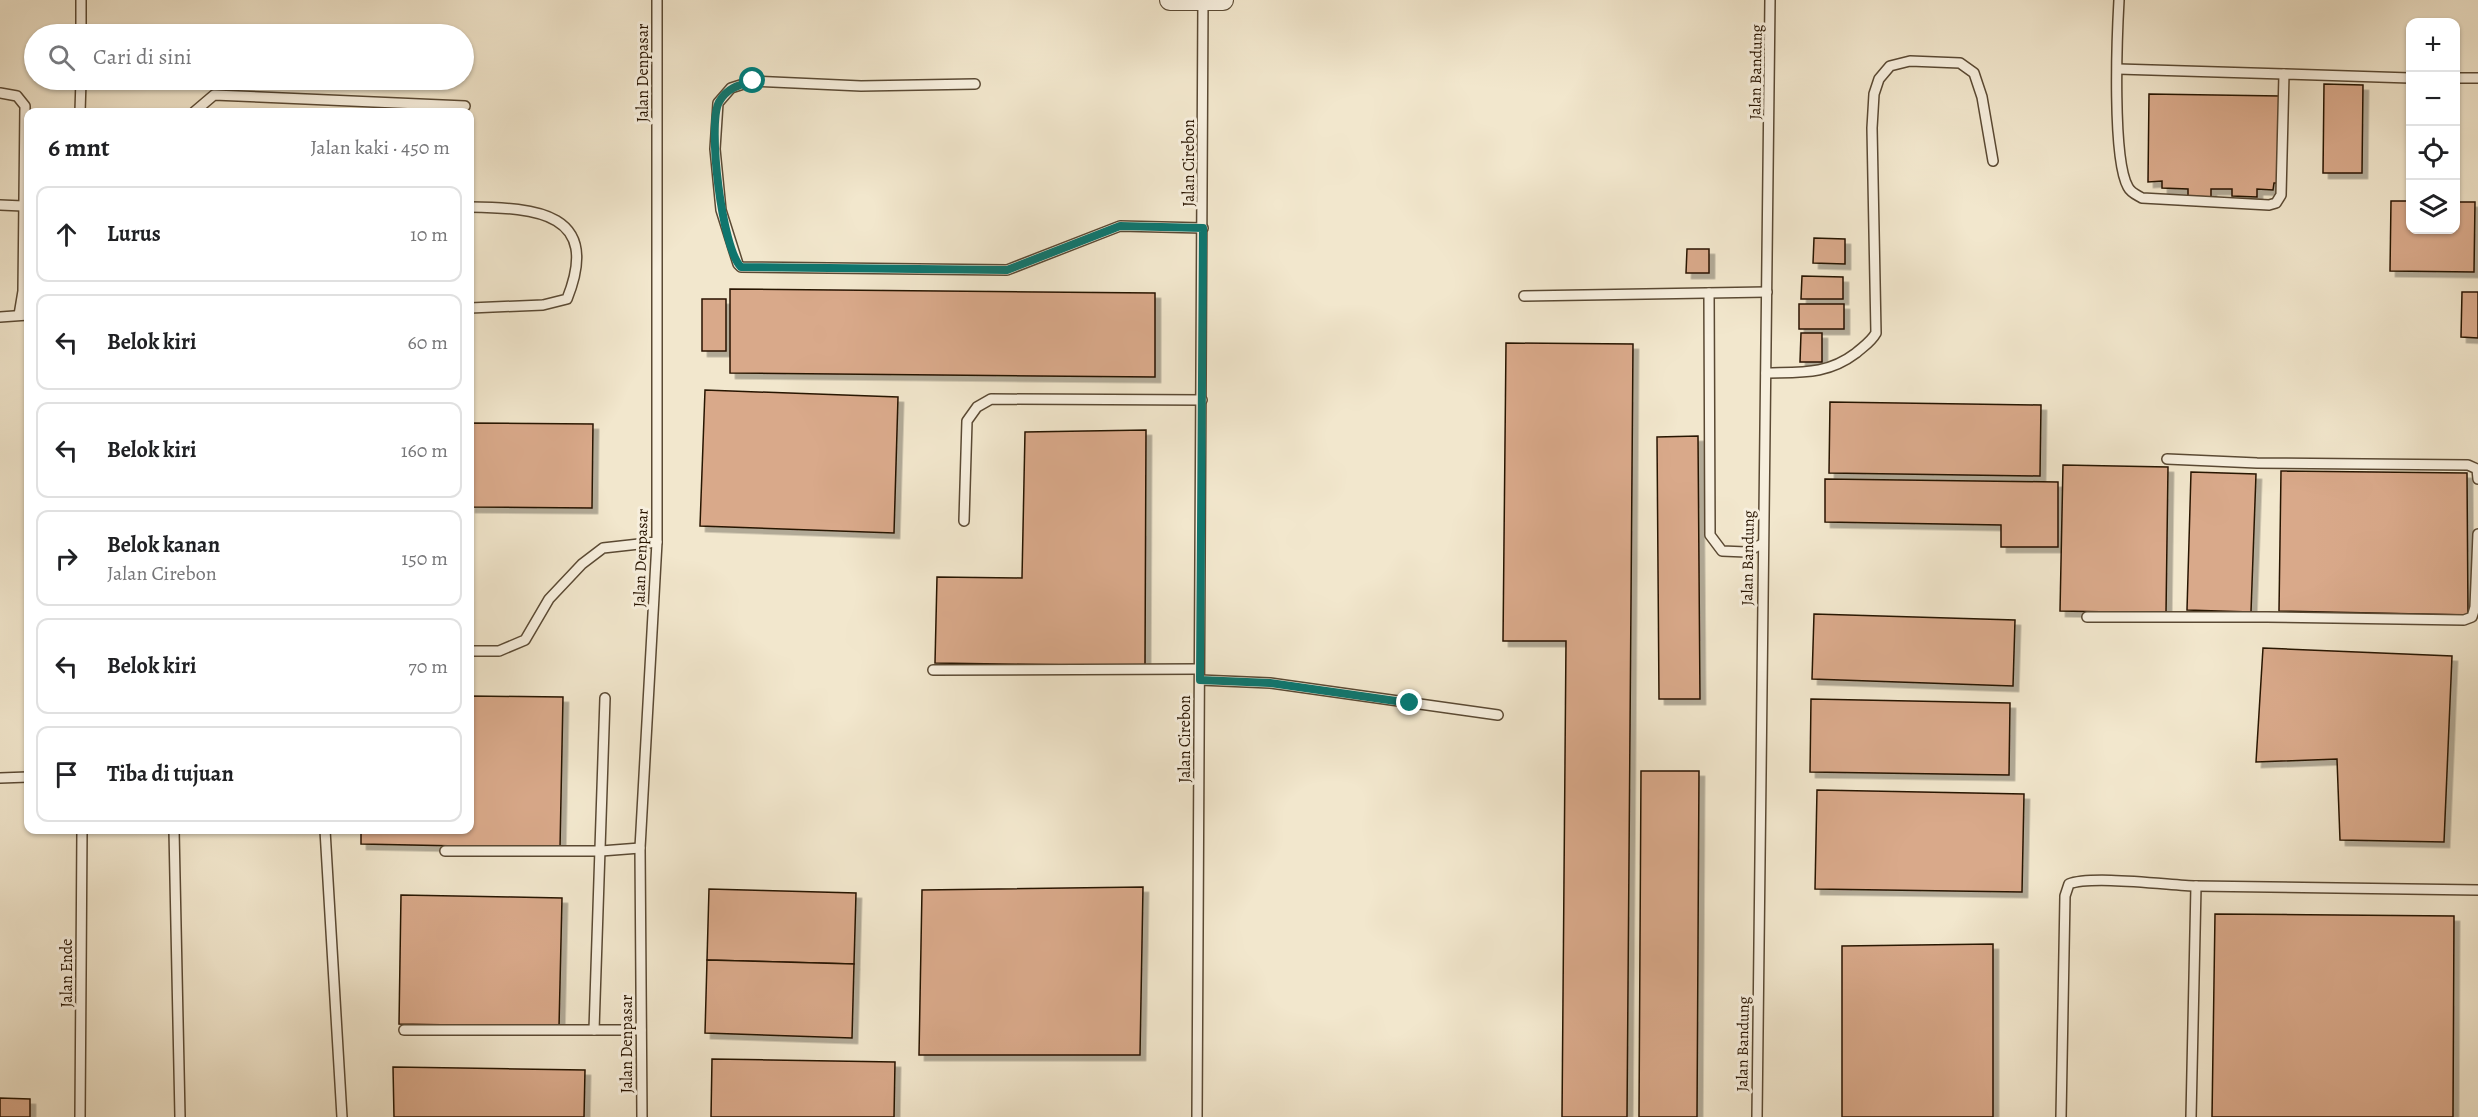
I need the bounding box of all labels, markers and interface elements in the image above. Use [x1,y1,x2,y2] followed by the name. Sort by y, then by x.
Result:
[2406,18,2460,234] map controls
[2406,18,2460,72] button: +
[24,24,474,90] search box
[632,24,654,122] street label: Jalan Denpasar
[1744,24,1768,120] street label: Jalan Bandung
[45,41,78,74] icon: search
[93,42,192,72] text: Cari di sini
[739,67,765,93] route start
[2406,72,2460,126] button: −
[1178,119,1200,207] street label: Jalan Cirebon
[2406,126,2460,180] button: locate
[48,130,110,165] text: 6 mnt
[310,134,450,161] text: Jalan kaki · 450 m
[2406,180,2460,234] button: layers
[50,218,83,251] icon: ahead
[107,219,161,249] text: Lurus
[410,221,448,248] text: 10 m
[50,326,83,359] icon: left
[107,327,196,357] text: Belok kiri
[408,329,448,356] text: 60 m
[50,434,83,467] icon: left
[107,435,196,465] text: Belok kiri
[401,437,448,464] text: 160 m
[628,508,654,608] street label: Jalan Denpasar
[1736,510,1760,606] street label: Jalan Bandung
[107,530,220,560] text: Belok kanan
[50,542,83,575] icon: right
[401,545,448,572] text: 150 m
[107,560,217,587] text: Jalan Cirebon
[50,650,83,683] icon: left
[107,651,196,681] text: Belok kiri
[408,653,448,680] text: 70 m
[1396,689,1422,715] route end
[1174,695,1196,783] street label: Jalan Cirebon
[50,758,83,791] icon: arrive
[107,759,234,789] text: Tiba di tujuan
[56,938,78,1008] street label: Jalan Ende
[616,995,638,1093] street label: Jalan Denpasar
[1731,996,1755,1092] street label: Jalan Bandung

